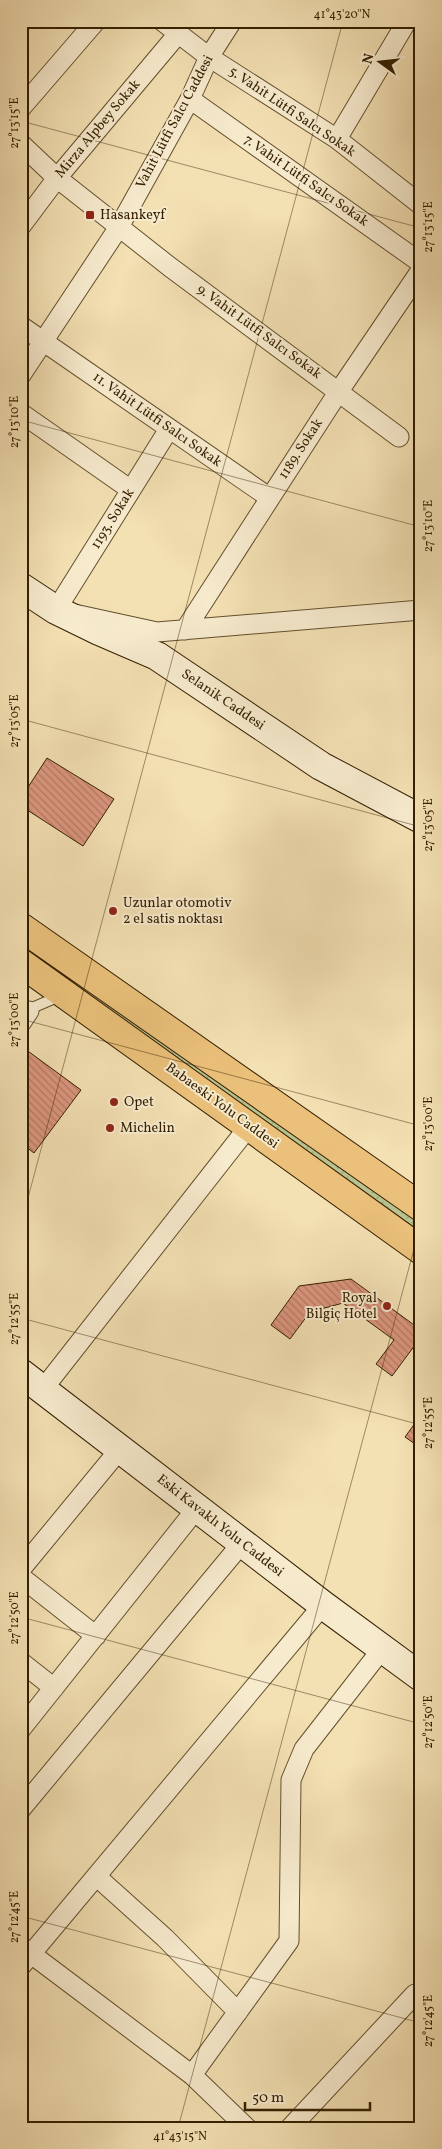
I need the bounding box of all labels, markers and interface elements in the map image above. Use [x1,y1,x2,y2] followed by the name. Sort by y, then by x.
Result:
[314,7,370,23] text: 41°43'20"N
[354,38,404,88] north arrow
[132,52,218,192] street label: Vahit Lütfi Salcı Caddesi
[358,52,379,66] text: N
[225,62,360,162] street label: 5. Vahit Lütfi Salcı Sokak
[51,75,145,182] street label: Mirza Alpbey Sokak
[7,97,23,149] text: 27°13'15"E
[240,131,372,232] street label: 7. Vahit Lütfi Salcı Sokak
[421,201,437,253] text: 27°13'15"E
[100,206,166,225] place label: Hasankeyf
[84,209,96,221] marker: Hasankeyf
[193,280,326,384] street label: 9. Vahit Lütfi Salcı Sokak
[89,368,226,472] street label: 11. Vahit Lütfi Salcı Sokak
[7,396,23,448] text: 27°13'10"E
[274,415,328,483] street label: 1189. Sokak
[87,485,139,553] street label: 1193. Sokak
[421,500,437,552] text: 27°13'10"E
[177,665,269,735] street label: Selanik Caddesi
[7,694,23,748] text: 27°13'05"E
[421,798,437,852] text: 27°13'05"E
[123,894,232,929] place label: Uzunlar otomotiv 2 el satis noktası
[107,905,119,917] marker: Uzunlar otomotiv 2 el satis noktası
[7,992,23,1048] text: 27°13'00"E
[162,1058,282,1154] street label: Babaeski Yolu Caddesi
[124,1093,154,1112] place label: Opet
[108,1096,120,1108] marker: Opet
[421,1096,437,1152] text: 27°13'00"E
[120,1119,175,1138] place label: Michelin
[104,1122,116,1134] marker: Michelin
[306,1289,377,1324] place label: Royal Bilgiç Hotel
[7,1293,23,1345] text: 27°12'55"E
[381,1300,393,1312] marker: Royal Bilgiç Hotel
[421,1397,437,1449] text: 27°12'55"E
[153,1470,287,1582] street label: Eski Kavaklı Yolu Caddesi
[7,1591,23,1645] text: 27°12'50"E
[421,1695,437,1749] text: 27°12'50"E
[7,1891,23,1943] text: 27°12'45"E
[421,1995,437,2047] text: 27°12'45"E
[245,2079,370,2111] scale bar
[252,2088,284,2109] text: 50 m
[153,2129,207,2145] text: 41°43'15"N

